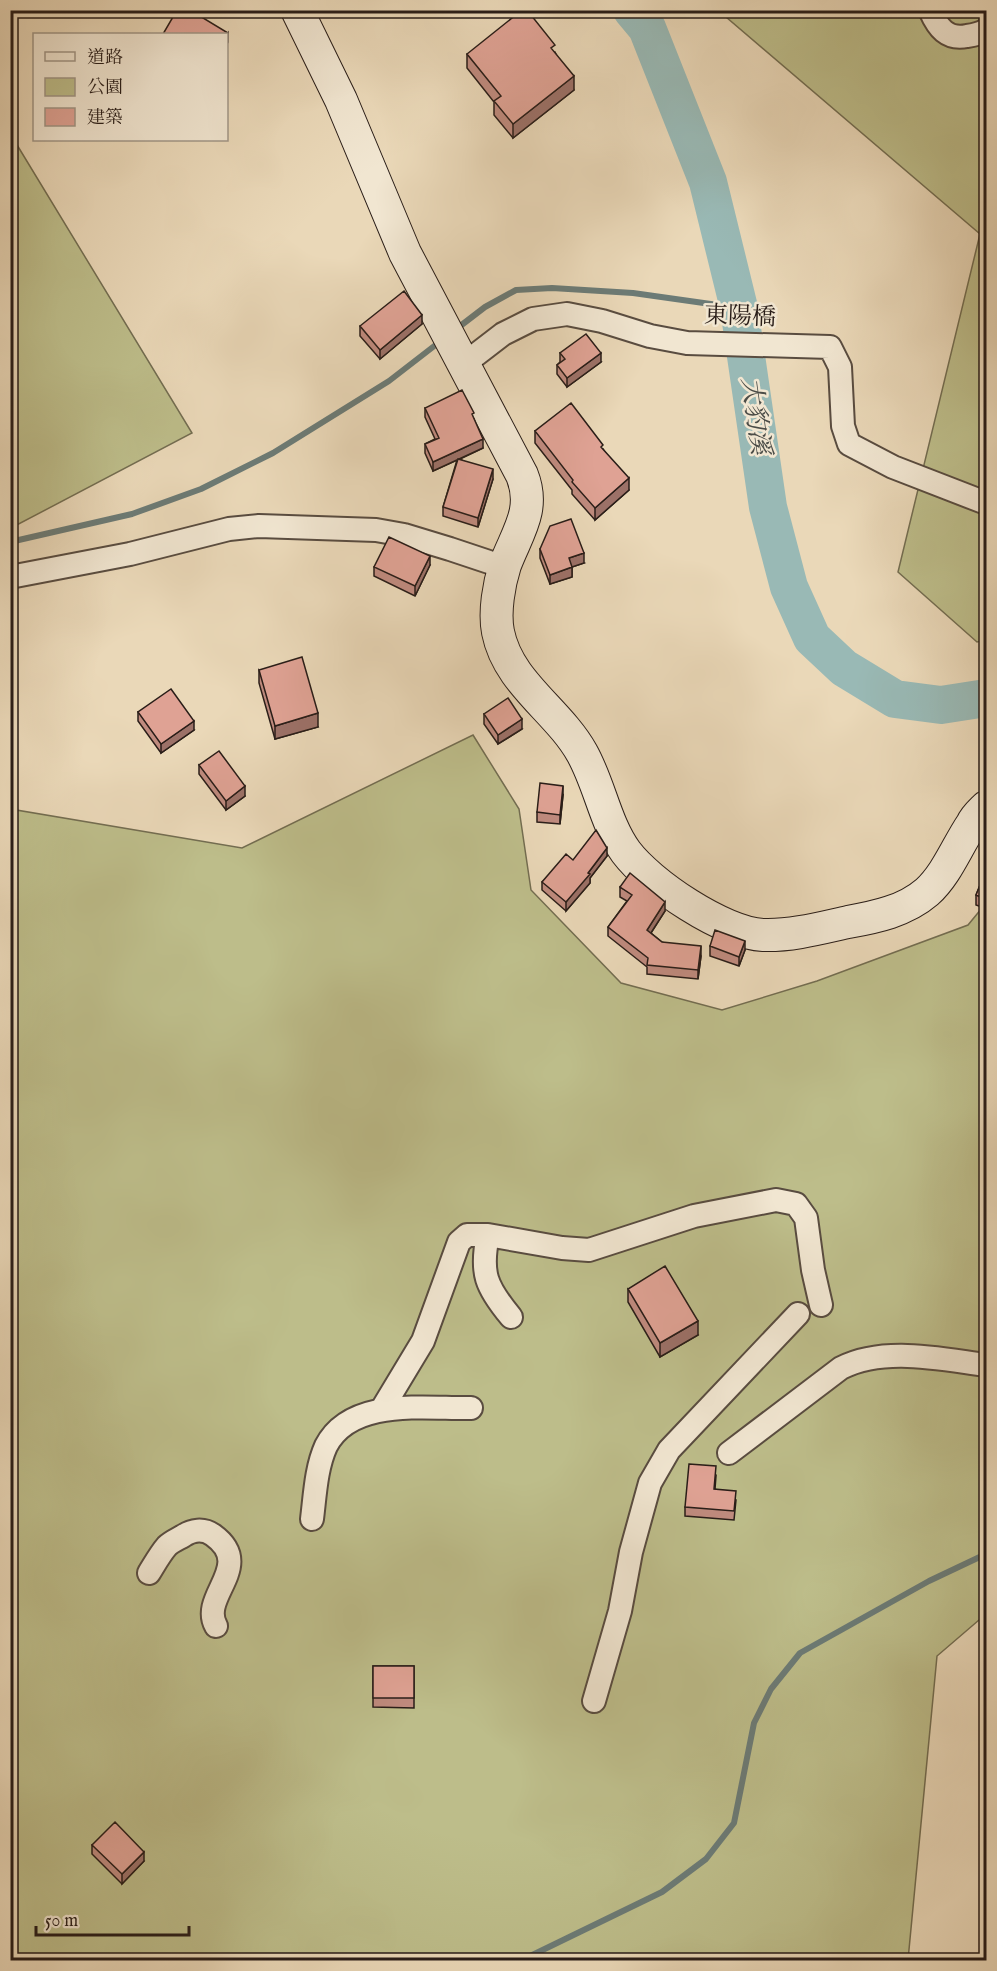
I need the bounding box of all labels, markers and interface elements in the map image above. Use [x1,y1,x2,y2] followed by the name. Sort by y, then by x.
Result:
[33,33,228,141] legend
[87,47,123,70] text: 道路
[87,77,123,100] text: 公園
[87,107,123,130] text: 建築
[703,300,777,334] street label: 東陽橋
[733,375,777,460] water label: 大豹溪
[36,1899,189,1937] scale bar
[45,1910,78,1933] text: 50 m

